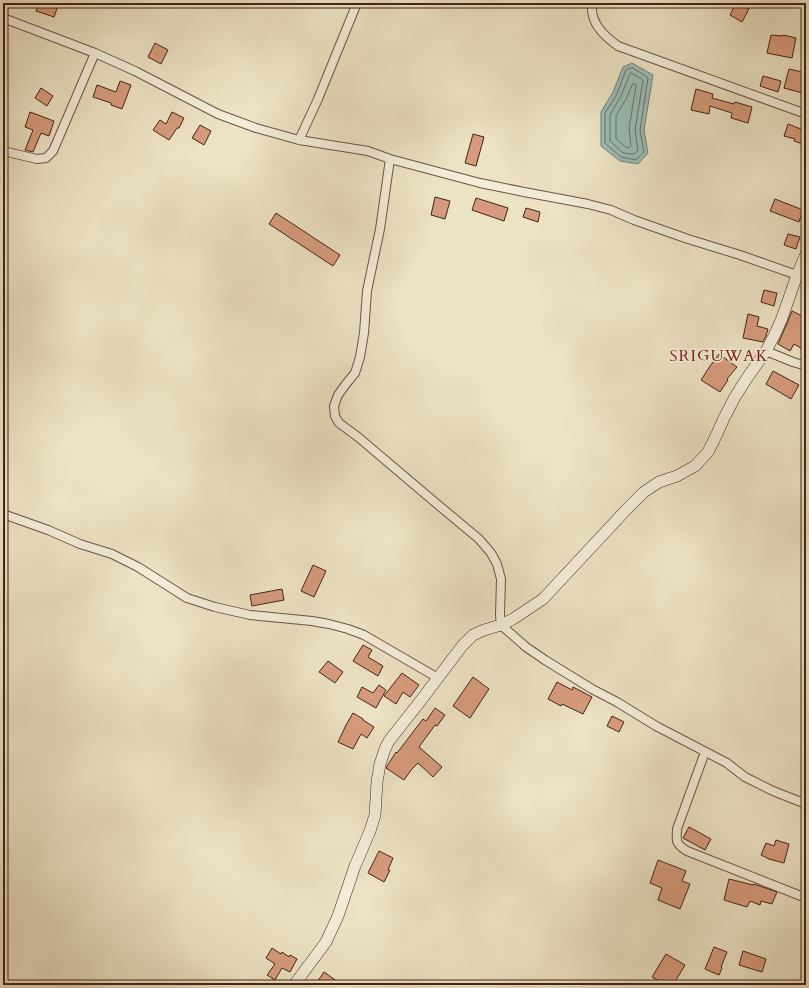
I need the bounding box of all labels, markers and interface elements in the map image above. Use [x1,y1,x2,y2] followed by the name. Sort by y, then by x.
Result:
[669,345,769,367] district label: SRIGUWAK

